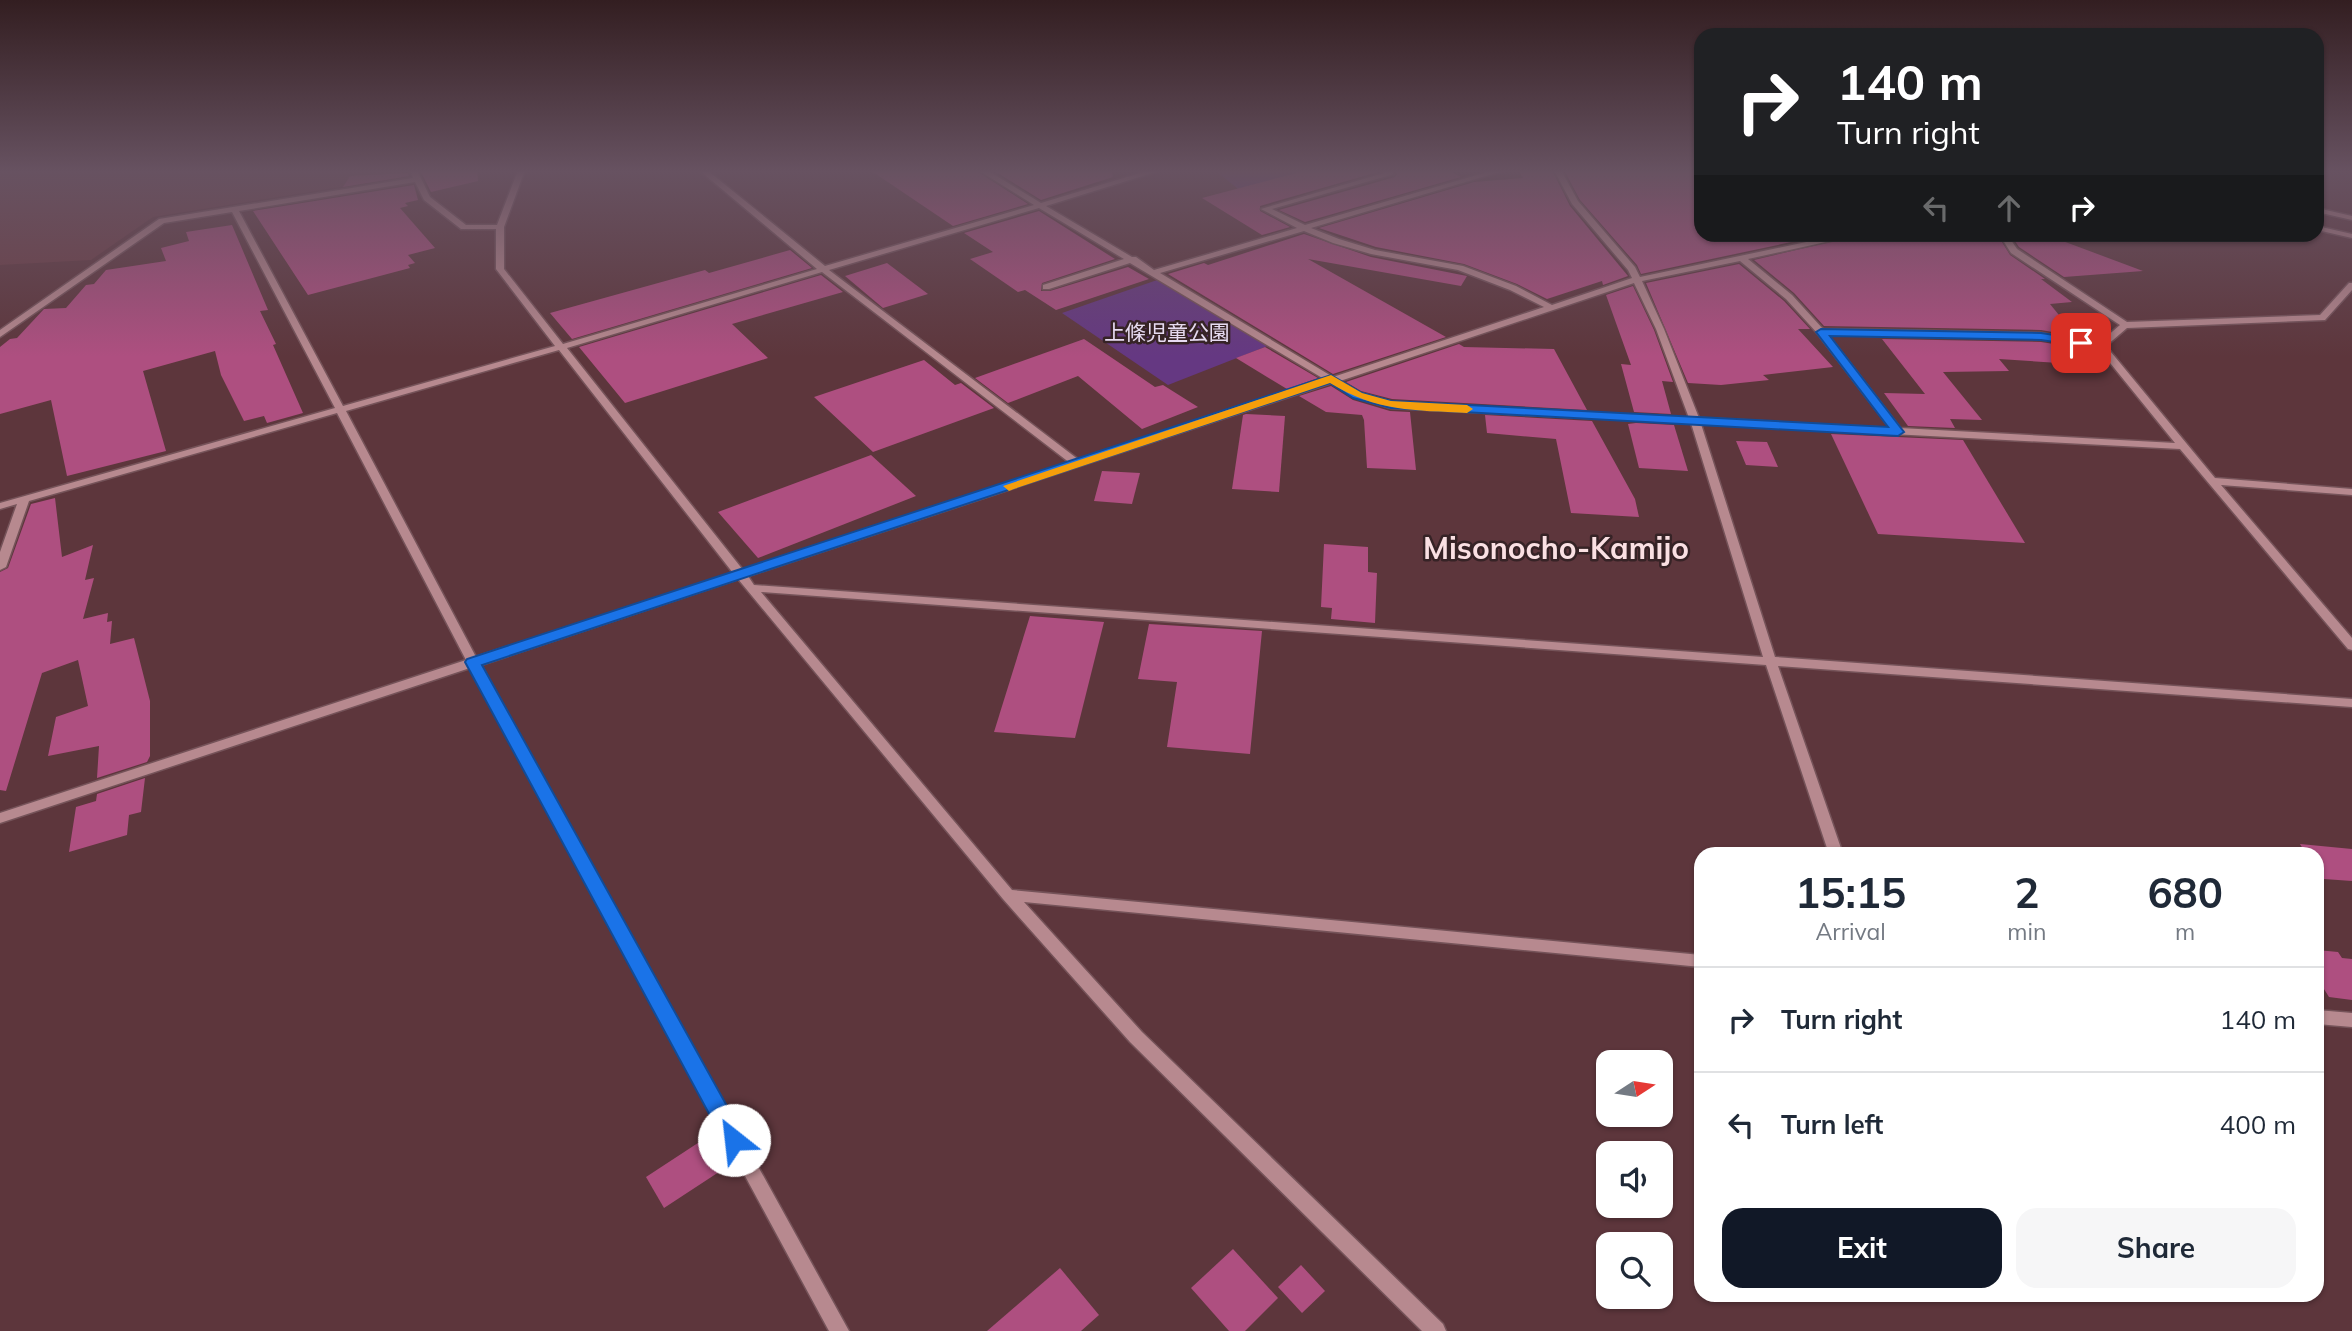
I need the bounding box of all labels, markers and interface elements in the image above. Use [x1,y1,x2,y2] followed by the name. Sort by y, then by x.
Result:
[1837,51,1983,112] text: 140 m
[1722,56,1813,147] icon: right
[1837,112,1980,152] text: Turn right
[1917,189,1955,227] icon: left
[1990,189,2028,227] icon: ahead
[2063,189,2101,227] icon: right
[2051,313,2111,373] pin
[1104,319,1230,345] park label: 上條児童公園
[2062,324,2100,362] icon: arrive
[1423,529,1689,567] district label: Misonocho-Kamijo
[1795,866,1906,919] text: 15:15
[2014,866,2039,919] text: 2
[2147,866,2223,919] text: 680
[1815,917,1886,946] text: Arrival
[2007,917,2046,946] text: min
[2175,917,2195,946] text: m
[1722,1001,1760,1039] icon: right
[1781,1003,1902,1036] text: Turn right
[2220,1003,2296,1036] text: 140 m
[1596,1050,1673,1127] north arrow
[1596,1050,1673,1309] map controls
[697,1103,771,1177] position arrow
[1722,1106,1760,1144] icon: left
[1781,1108,1883,1141] text: Turn left
[2220,1108,2296,1141] text: 400 m
[1596,1141,1673,1218] button: sound
[1722,1208,2002,1288] button: Exit
[2016,1208,2296,1288] button: Share
[1596,1232,1673,1309] button: search

